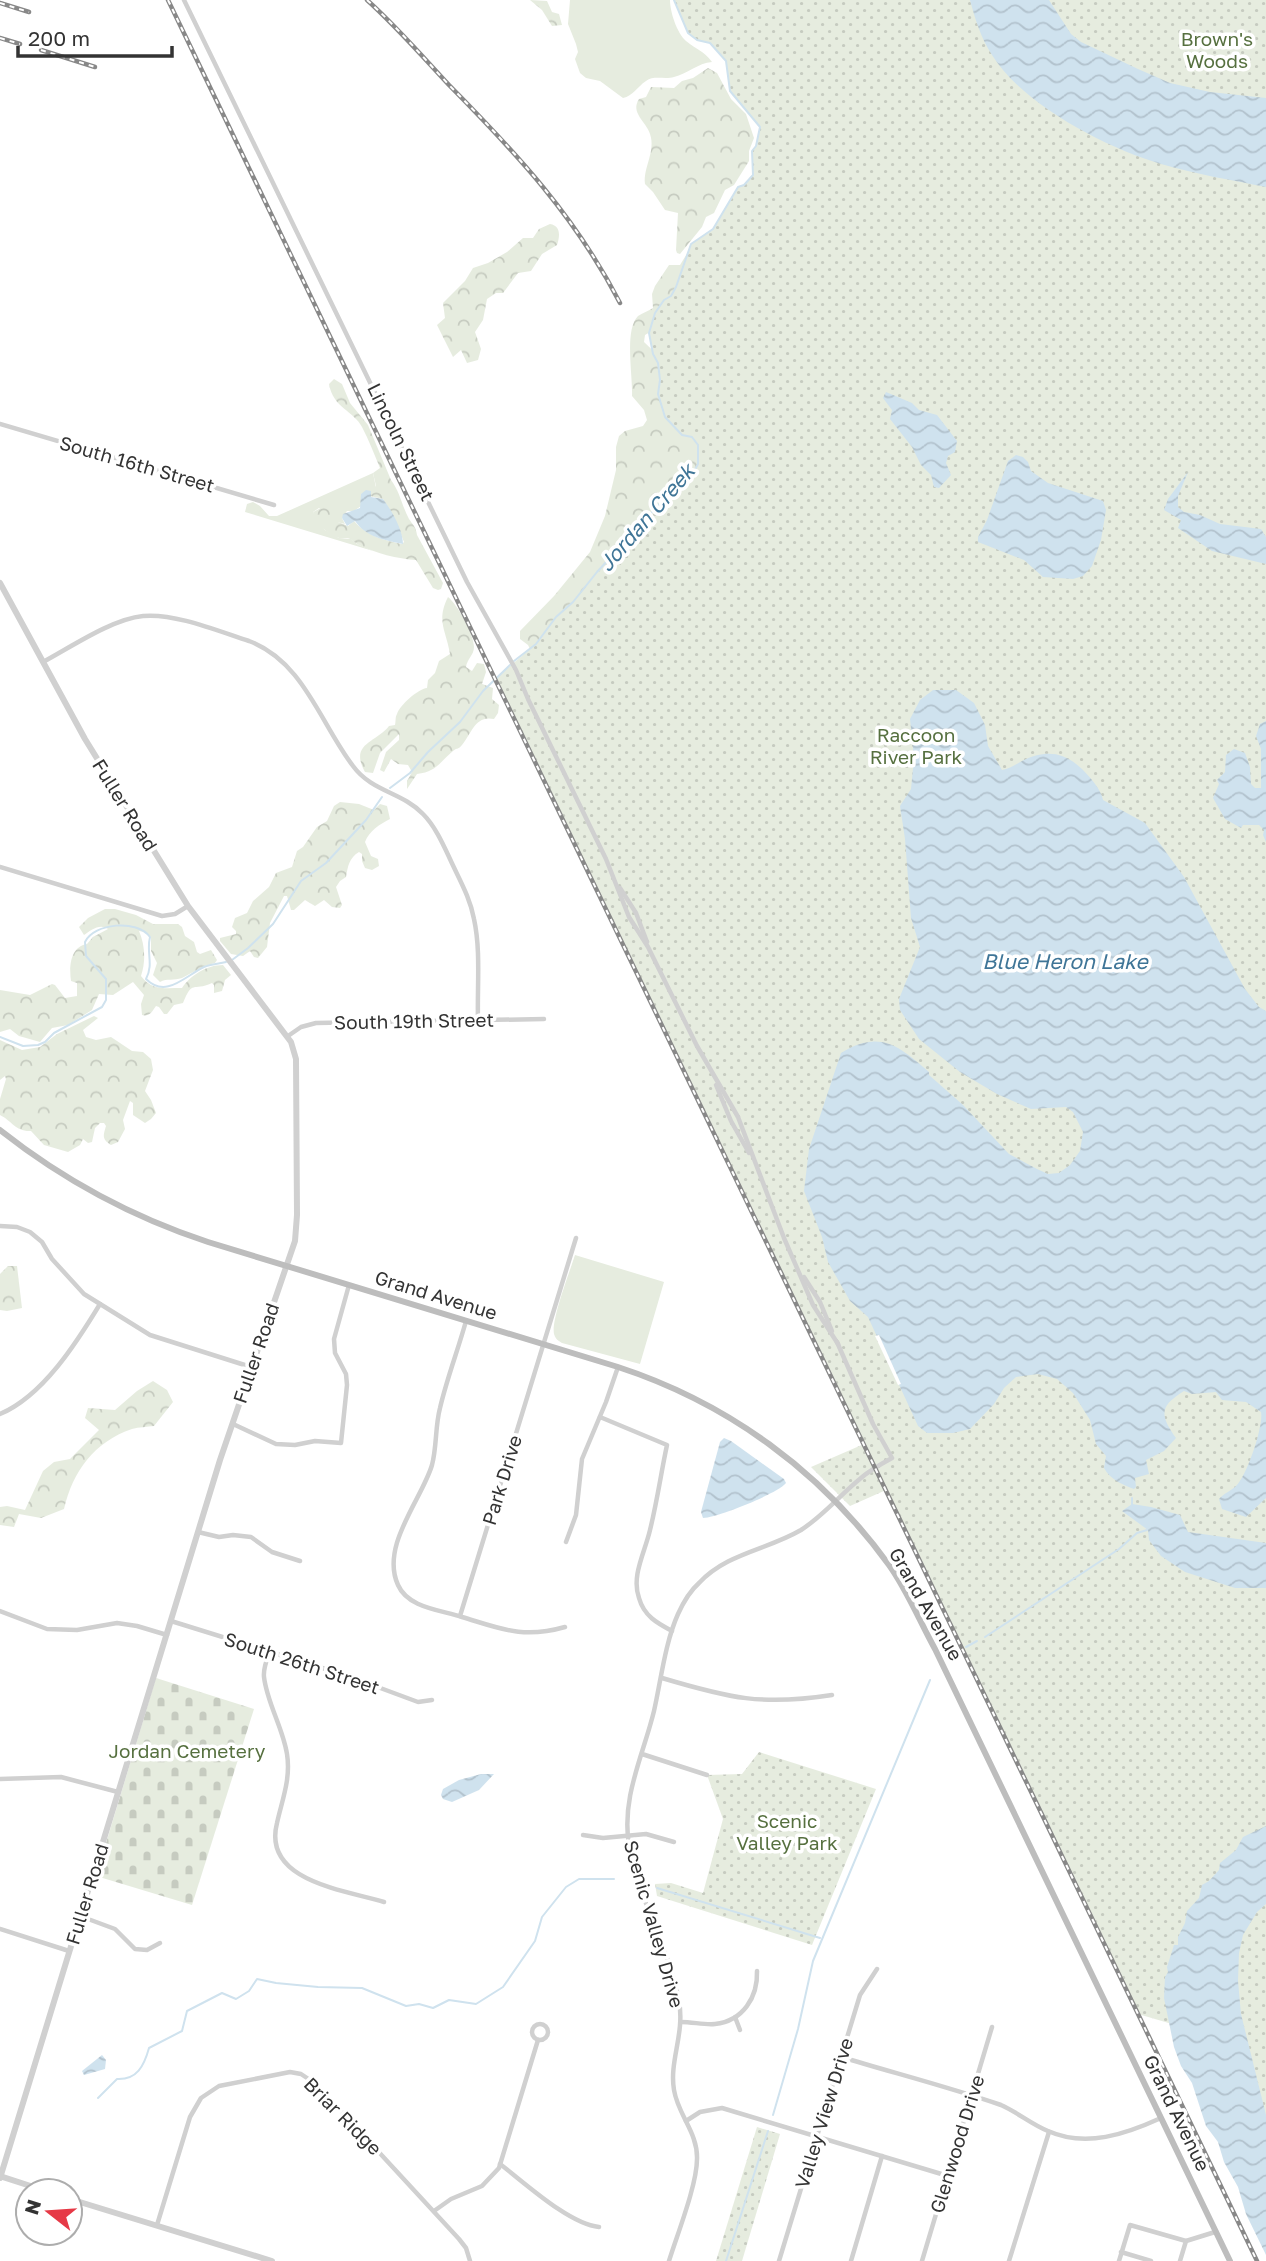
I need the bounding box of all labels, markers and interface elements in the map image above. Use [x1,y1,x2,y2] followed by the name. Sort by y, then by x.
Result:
[18,14,172,58] scale bar
[28,25,90,51] text: 200 m
[1181,27,1253,72] park label: Brown's Woods
[363,379,440,504] street label: Lincoln Street
[57,430,217,497] street label: South 16th Street
[593,457,701,576] water label: Jordan Creek
[870,723,963,768] park label: Raccoon River Park
[88,754,163,855] street label: Fuller Road
[982,948,1150,974] water label: Blue Heron Lake
[334,1008,494,1033] street label: South 19th Street
[372,1265,500,1324] street label: Grand Avenue
[228,1300,283,1406] street label: Fuller Road
[477,1432,526,1528] street label: Park Drive
[885,1543,968,1664] street label: Grand Avenue
[222,1627,383,1698] street label: South 26th Street
[108,1739,266,1762] park label: Jordan Cemetery
[736,1809,838,1854] park label: Scenic Valley Park
[620,1838,689,2010] street label: Scenic Valley Drive
[60,1841,113,1947] street label: Fuller Road
[790,2035,857,2191] street label: Valley View Drive
[1139,2051,1216,2175] street label: Grand Avenue
[300,2072,387,2159] street label: Briar Ridge
[925,2072,988,2216] street label: Glenwood Drive
[14,2177,84,2247] north arrow
[19,2197,45,2217] text: N

